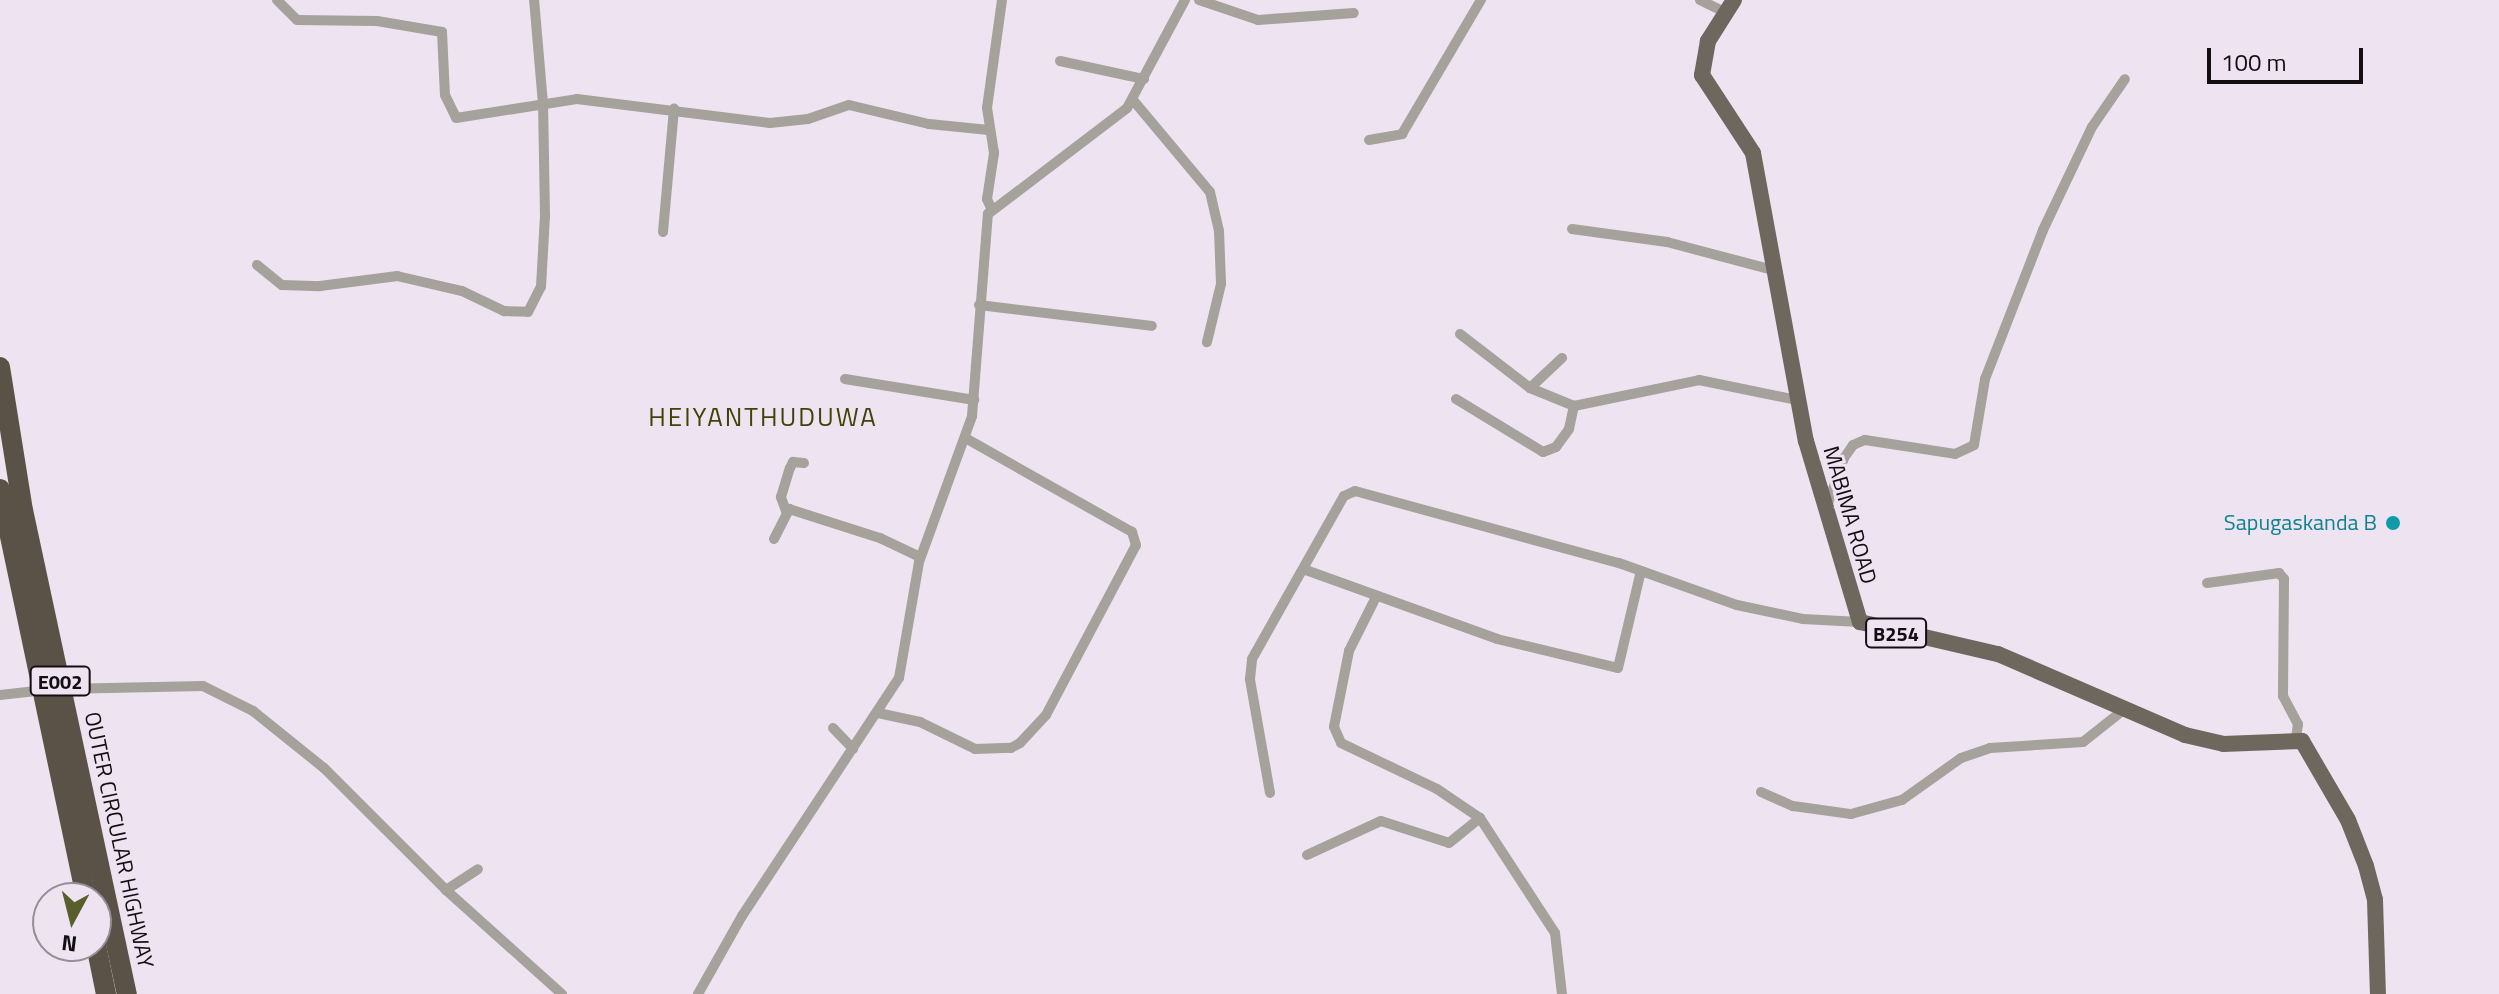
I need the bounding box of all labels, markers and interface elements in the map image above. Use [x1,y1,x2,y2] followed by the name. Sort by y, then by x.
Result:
[2211,32,2367,82] scale bar
[2221,44,2287,80] text: 100 m
[648,401,878,433] district label: HEIYANTHUDUWA
[1818,443,1882,587] street label: MABIMA ROAD
[2224,510,2377,536] place label: Sapugaskanda B
[2384,514,2402,532] marker: Sapugaskanda B
[1864,617,1928,649] road number: B254
[28,665,92,697] road number: E002
[79,709,159,971] street label: OUTER CIRCULAR HIGHWAY
[32,882,112,962] north arrow
[60,926,79,962] text: N

